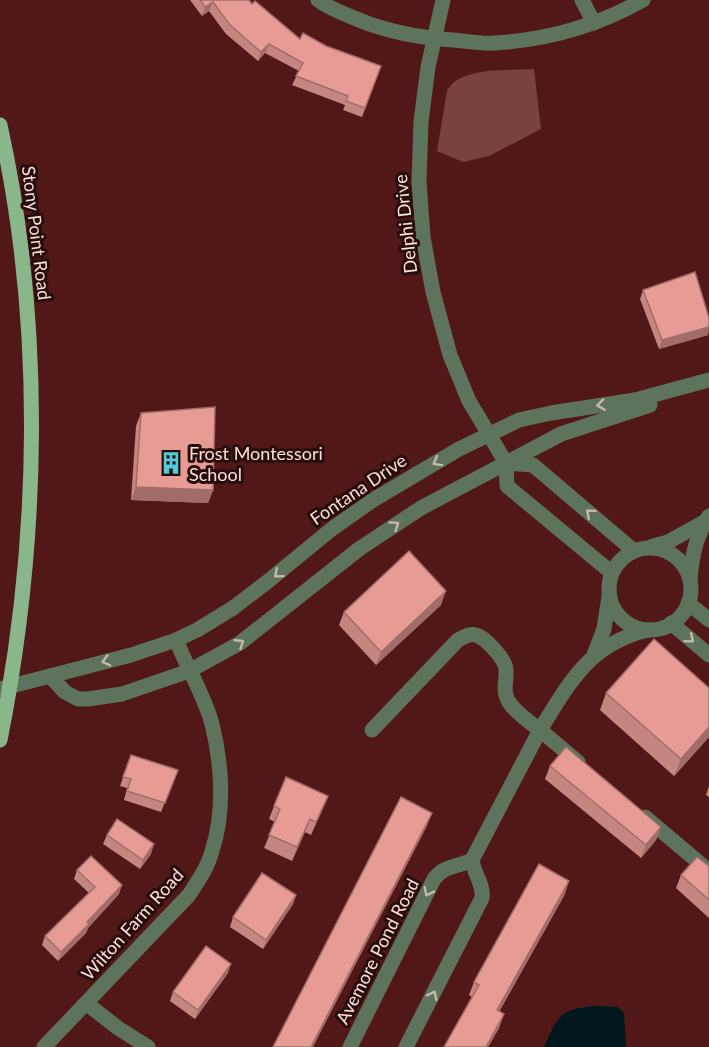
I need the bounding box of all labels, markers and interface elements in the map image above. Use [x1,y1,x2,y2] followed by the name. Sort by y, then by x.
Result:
[18,165,56,301] street label: Stony Point Road
[389,173,421,275] street label: Delphi Drive
[597,399,606,411] one-way arrow
[189,442,323,485] place label: Frost Montessori School
[306,449,410,529] street label: Fontana Drive
[158,450,184,476] building icon: Frost Montessori School
[433,454,443,466] one-way arrow
[586,509,597,520] one-way arrow
[389,521,400,532] one-way arrow
[274,566,285,577] one-way arrow
[683,632,694,643] one-way arrow
[234,638,244,650] one-way arrow
[101,654,111,667] one-way arrow
[76,864,188,984] street label: Wilton Farm Road
[331,874,423,1028] street label: Avemore Pond Road
[424,886,435,897] one-way arrow
[425,990,437,1001] one-way arrow

